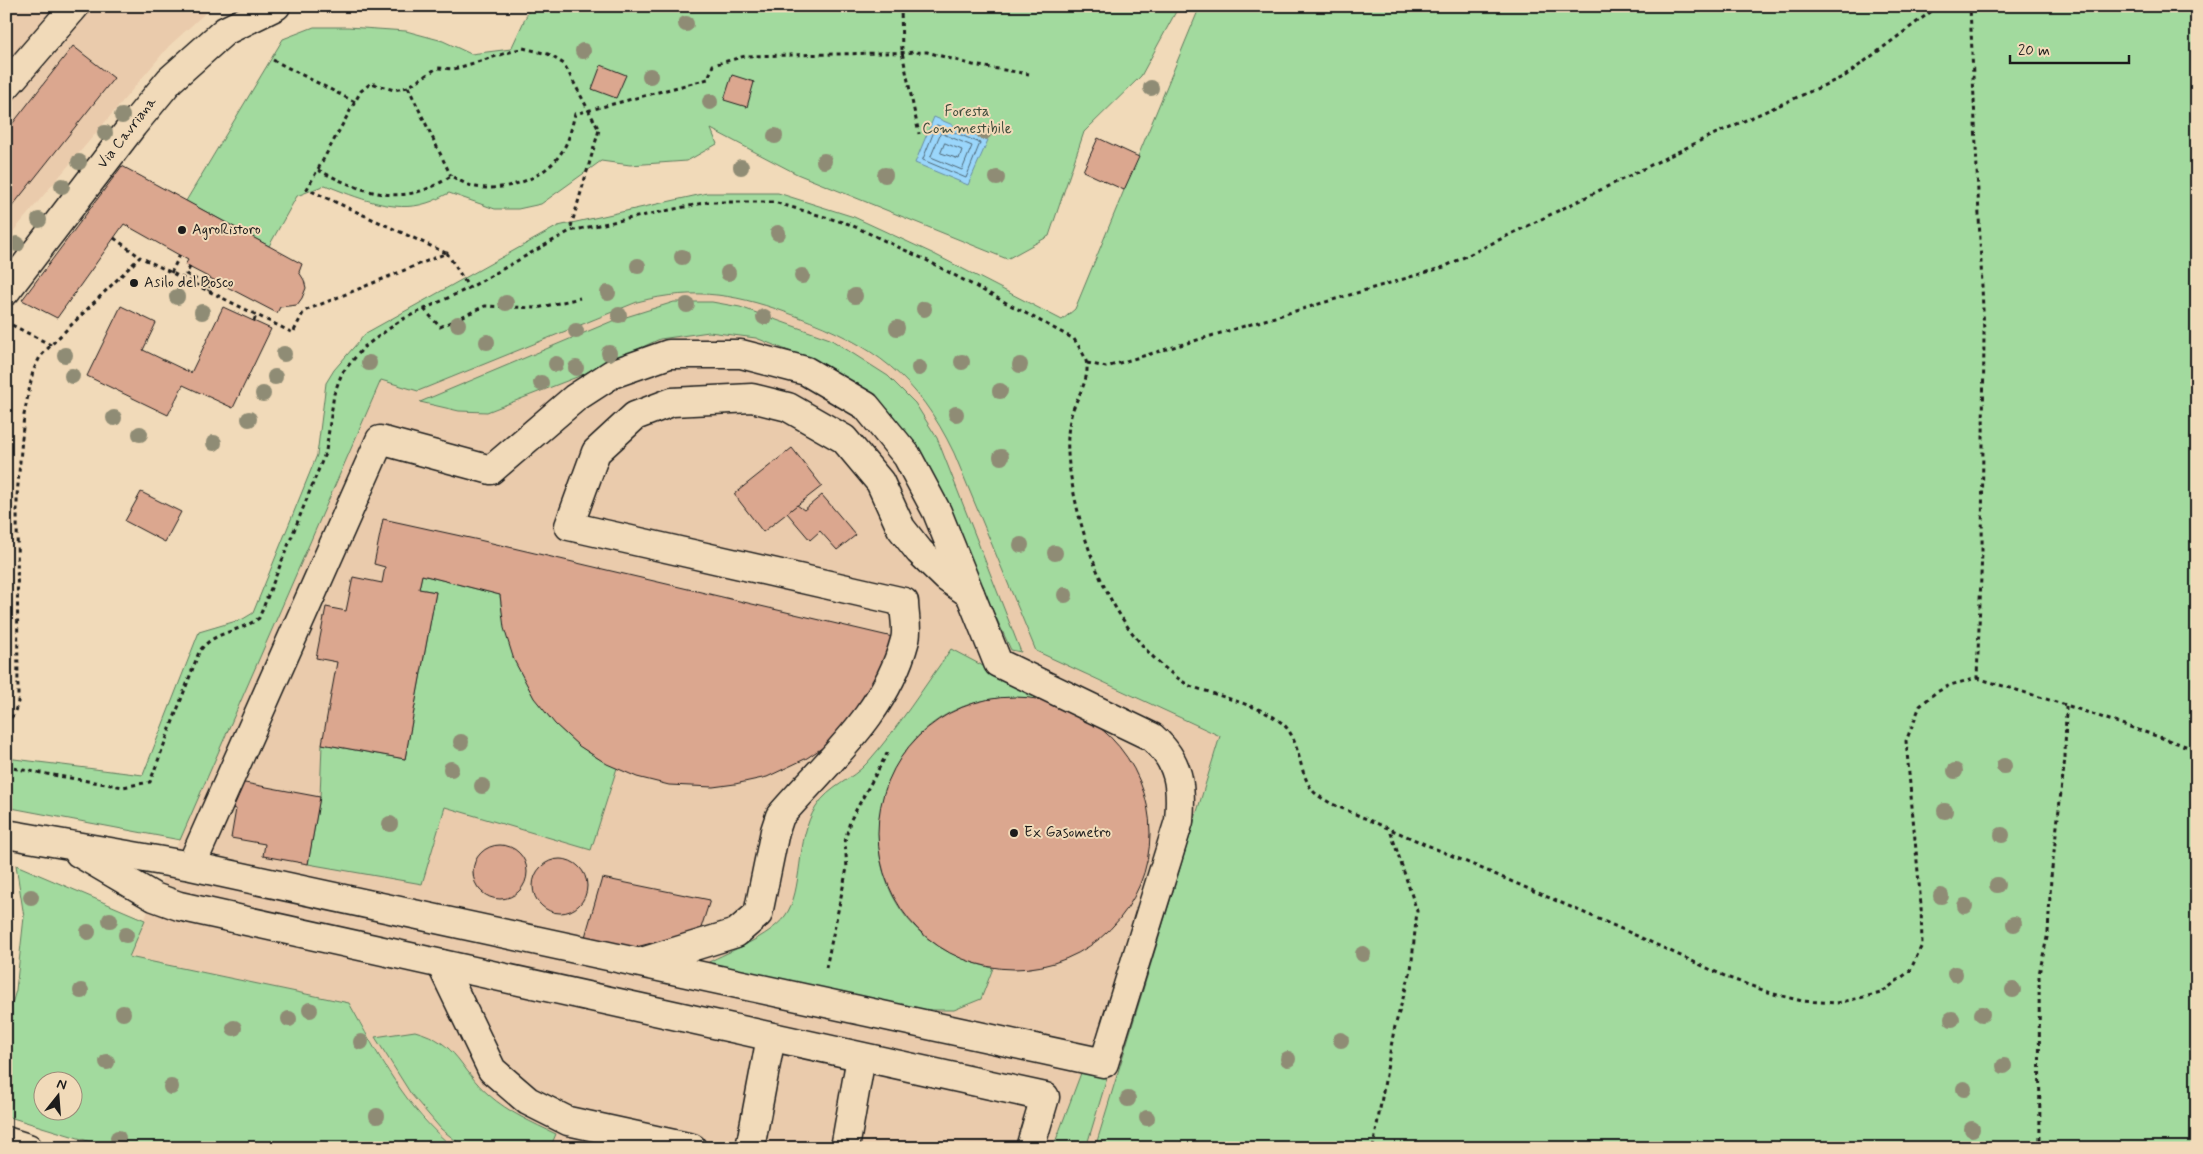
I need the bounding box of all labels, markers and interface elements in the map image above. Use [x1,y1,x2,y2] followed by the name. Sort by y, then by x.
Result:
[2010,32,2129,64] scale bar
[2018,41,2050,61] text: 20 m
[93,92,162,173] street label: Via Cavriana
[922,102,1012,139] park label: Foresta Commestibile
[192,220,261,240] place label: AgroRistoro
[176,224,188,236] marker: AgroRistoro
[144,273,234,293] place label: Asilo del Bosco
[128,277,140,289] marker: Asilo del Bosco
[1024,823,1111,843] place label: Ex Gasometro
[1008,827,1020,839] marker: Ex Gasometro
[32,1072,82,1122] north arrow
[54,1075,69,1094] text: N

